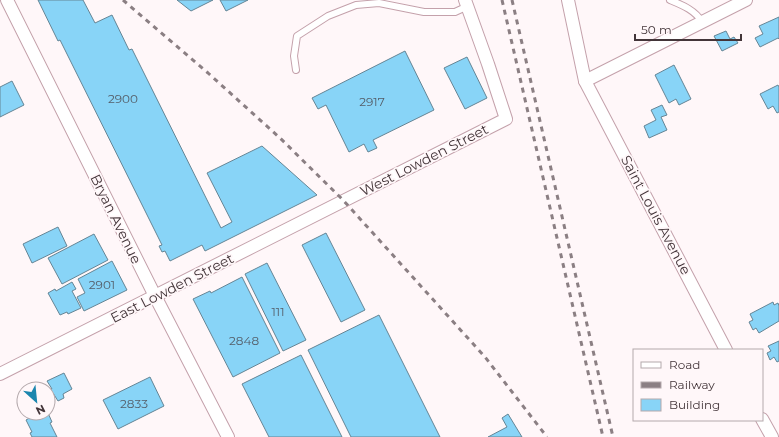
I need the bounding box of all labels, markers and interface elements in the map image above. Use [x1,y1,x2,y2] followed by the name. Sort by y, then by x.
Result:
[635,16,741,42] scale bar
[641,22,672,37] text: 50 m
[108,91,138,106] house number: 2900
[359,94,385,109] house number: 2917
[357,120,491,200] street label: West Lowden Street
[617,152,695,278] street label: Saint Louis Avenue
[87,171,145,267] street label: Bryan Avenue
[107,249,237,327] street label: East Lowden Street
[89,277,115,292] house number: 2901
[272,304,285,319] house number: 111
[229,333,259,348] house number: 2848
[633,349,763,421] legend
[669,357,700,372] text: Road
[669,377,715,392] text: Railway
[16,381,56,421] north arrow
[120,396,148,411] house number: 2833
[669,397,720,412] text: Building
[33,402,48,418] text: N

